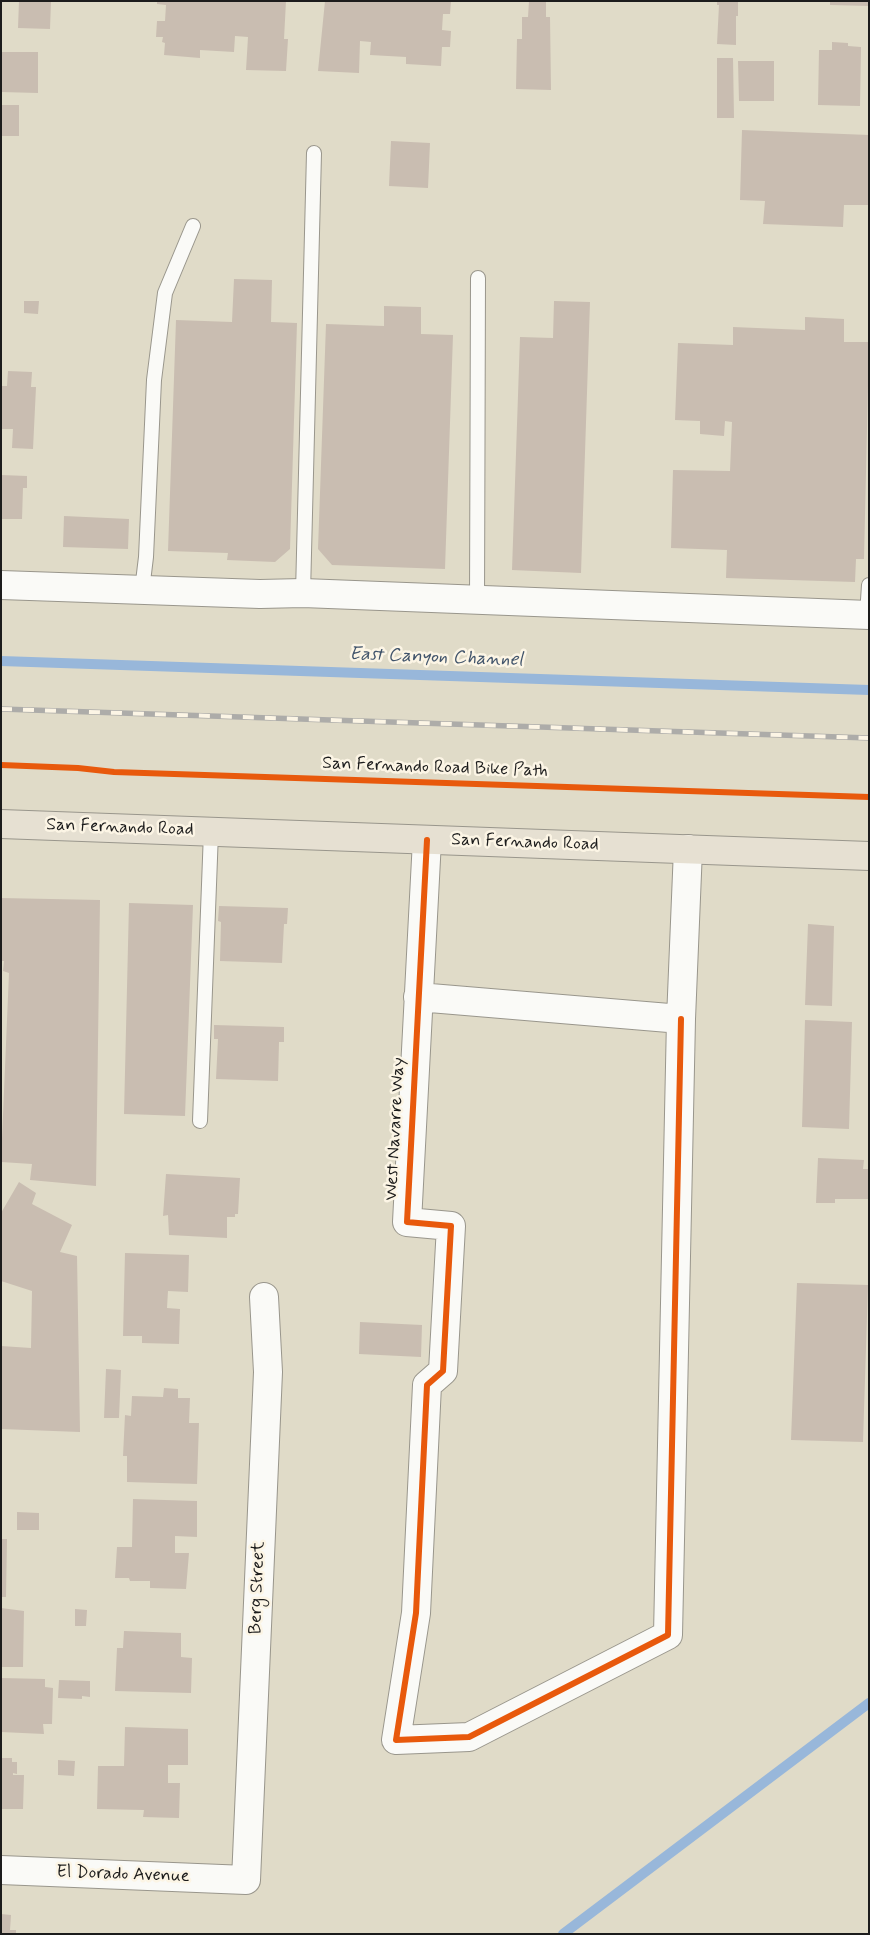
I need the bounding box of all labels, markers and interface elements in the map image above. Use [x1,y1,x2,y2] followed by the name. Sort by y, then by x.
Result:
[349,644,523,672] water label: East Canyon Channel
[322,753,548,783] street label: San Fernando Road Bike Path
[46,815,194,841] street label: San Fernando Road
[451,830,599,856] street label: San Fernando Road
[381,1057,411,1201] street label: West Navarre Way
[246,1541,270,1635] street label: Berg Street
[56,1862,190,1888] street label: El Dorado Avenue

